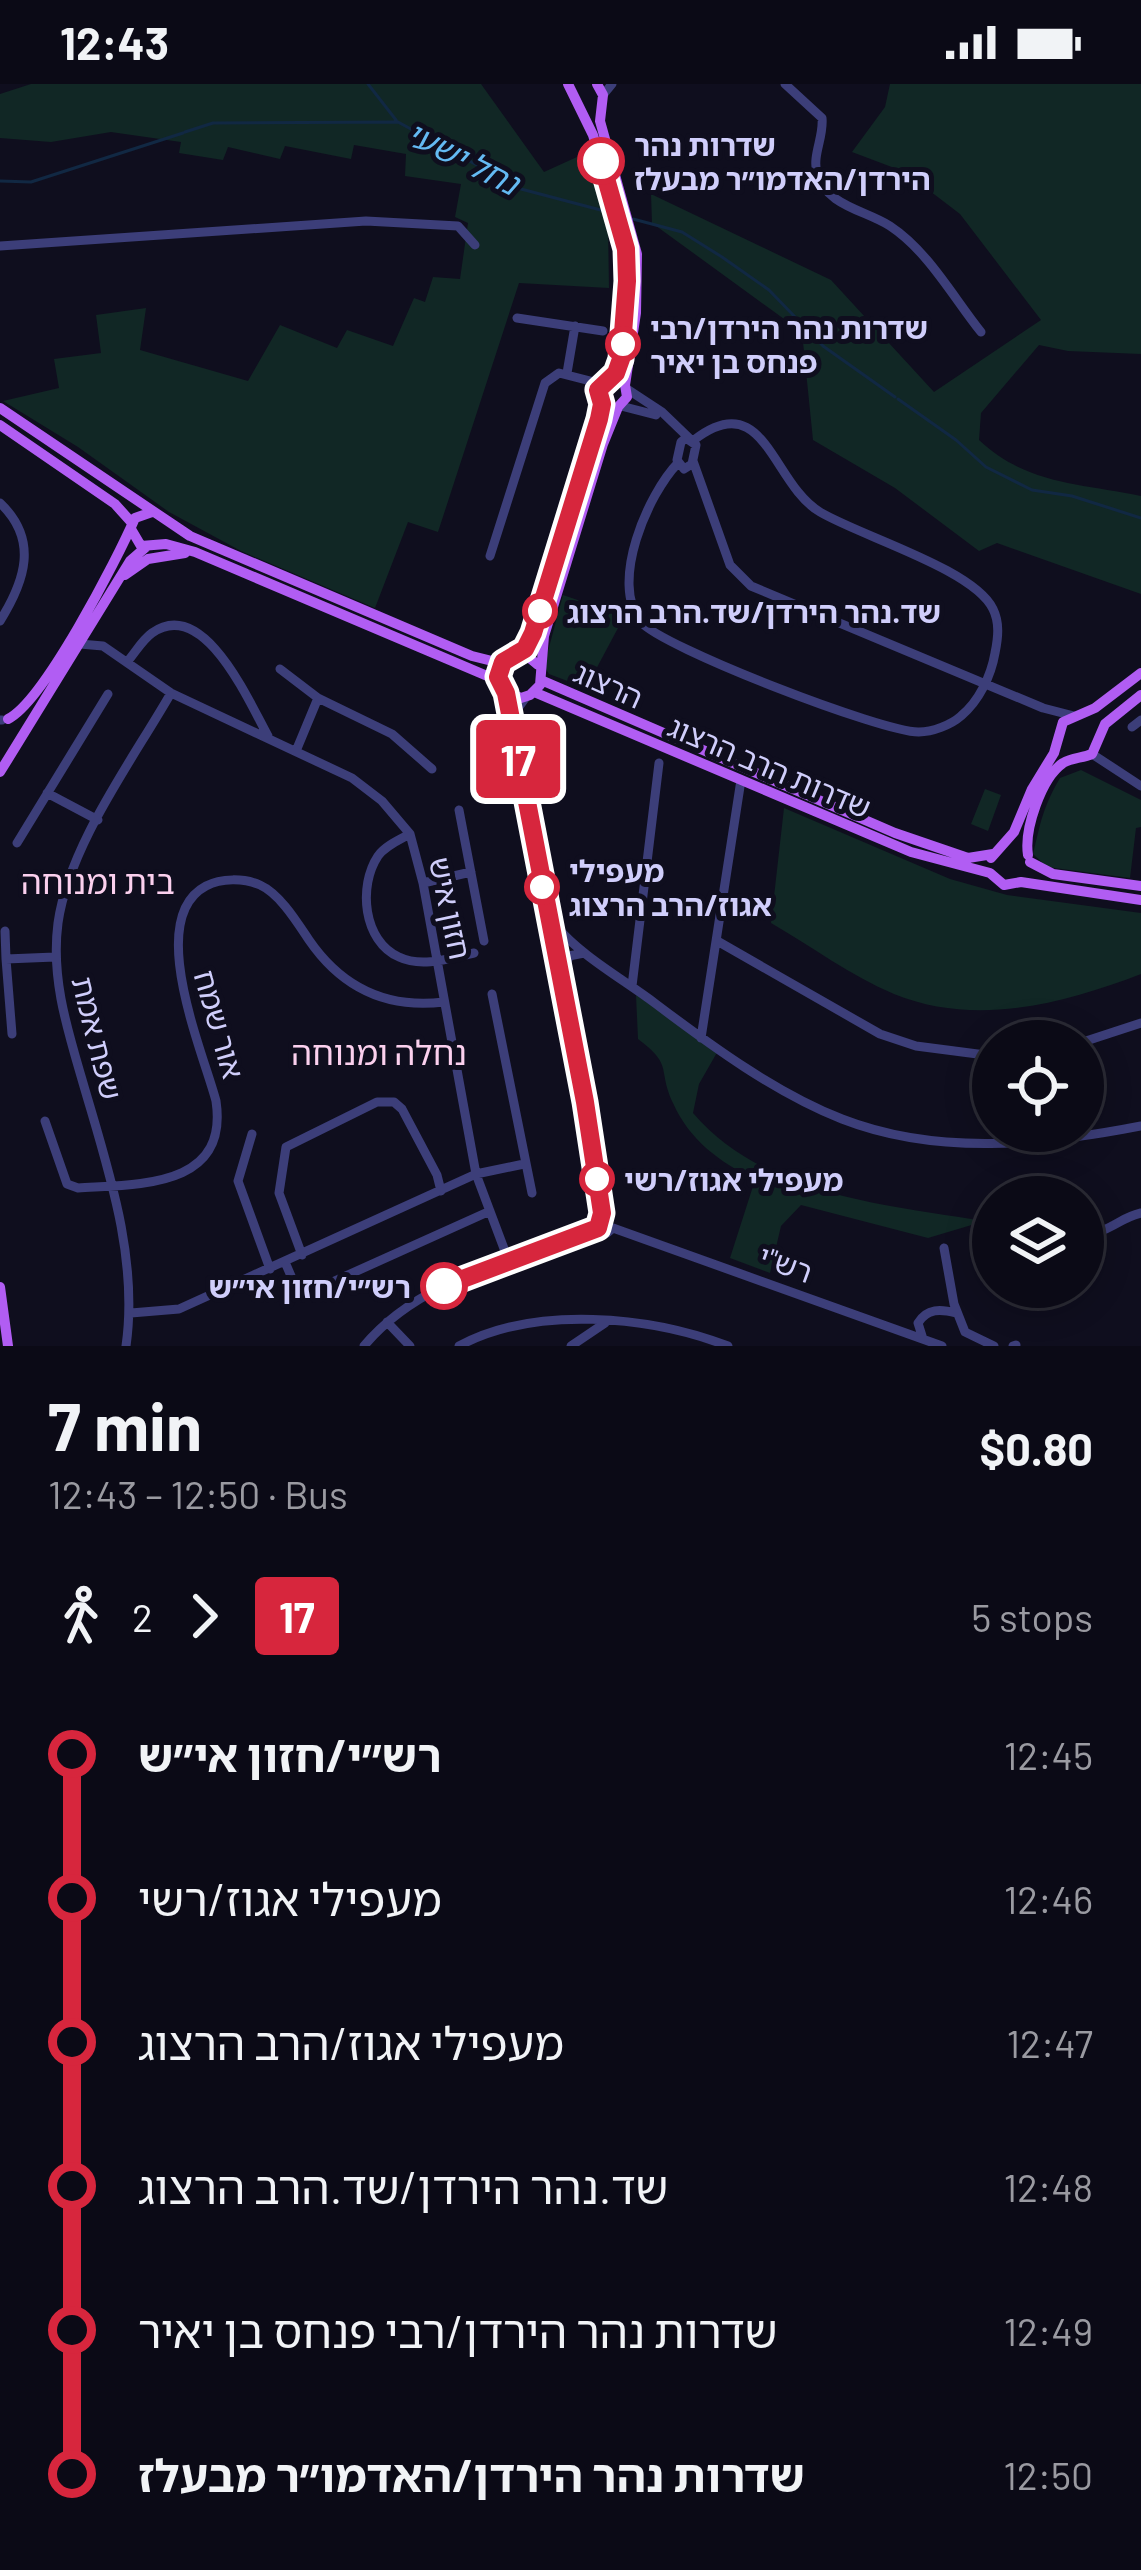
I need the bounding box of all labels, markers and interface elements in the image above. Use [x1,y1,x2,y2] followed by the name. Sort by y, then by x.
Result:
[60,15,169,69] text: 12:43
[400,112,528,203] water label: נחל ישעי
[634,126,931,196] place label: שדרות נהר הירדן/האדמו״ר מבעלז
[579,139,623,183] marker: שדרות נהר הירדן/האדמו״ר מבעלז
[650,309,928,379] place label: שדרות נהר הירדן/רבי פנחס בן יאיר
[607,328,639,360] marker: שדרות נהר הירדן/רבי פנחס בן יאיר
[567,593,941,629] place label: שד.נהר הירדן/שד.הרב הרצוג
[524,595,556,627] marker: שד.נהר הירדן/שד.הרב הרצוג
[569,653,649,715] street label: הרצוג
[663,707,877,825] street label: שדרות הרב הרצוג
[464,720,572,798] line badge: 17
[500,734,536,784] text: 17
[569,852,772,922] place label: מעפילי אגוז/הרב הרצוג
[423,854,479,962] street label: חזון איש
[21,861,175,901] district label: בית ומנוחה
[526,871,558,903] marker: מעפילי אגוז/הרב הרצוג
[187,966,253,1082] street label: אור שמח
[65,973,131,1103] street label: שפת אמת
[972,1020,1104,1308] map controls
[972,1020,1104,1152] button: locate
[291,1032,467,1072] district label: נחלה ומנוחה
[624,1161,843,1197] place label: מעפילי אגוז/רשי
[581,1163,613,1195] marker: מעפילי אגוז/רשי
[972,1176,1104,1308] button: layers
[754,1237,818,1289] street label: רש"י
[422,1264,466,1308] marker: רש״י/חזון אי״ש
[209,1268,411,1304] place label: רש״י/חזון אי״ש
[48,1385,202,1464] text: 7 min
[979,1421,1093,1475] text: $0.80
[48,1470,348,1517] text: 12:43 – 12:50 · Bus
[48,1583,114,1649] icon: walk
[171,1583,237,1649] icon: forward
[279,1591,315,1641] text: 17
[132,1593,153,1640] text: 2
[971,1593,1093,1640] text: 5 stops
[138,1727,442,1781] text: רש״י/חזון אי״ש
[1004,1731,1093,1778] text: 12:45
[138,1871,442,1925] text: מעפילי אגוז/רשי
[1004,1875,1093,1922] text: 12:46
[138,2015,564,2069] text: מעפילי אגוז/הרב הרצוג
[1006,2019,1093,2066] text: 12:47
[138,2159,668,2213] text: שד.נהר הירדן/שד.הרב הרצוג
[1003,2163,1093,2210] text: 12:48
[138,2303,778,2357] text: שדרות נהר הירדן/רבי פנחס בן יאיר
[1003,2307,1093,2354] text: 12:49
[138,2447,805,2501] text: שדרות נהר הירדן/האדמו״ר מבעלז
[1003,2451,1093,2498] text: 12:50

